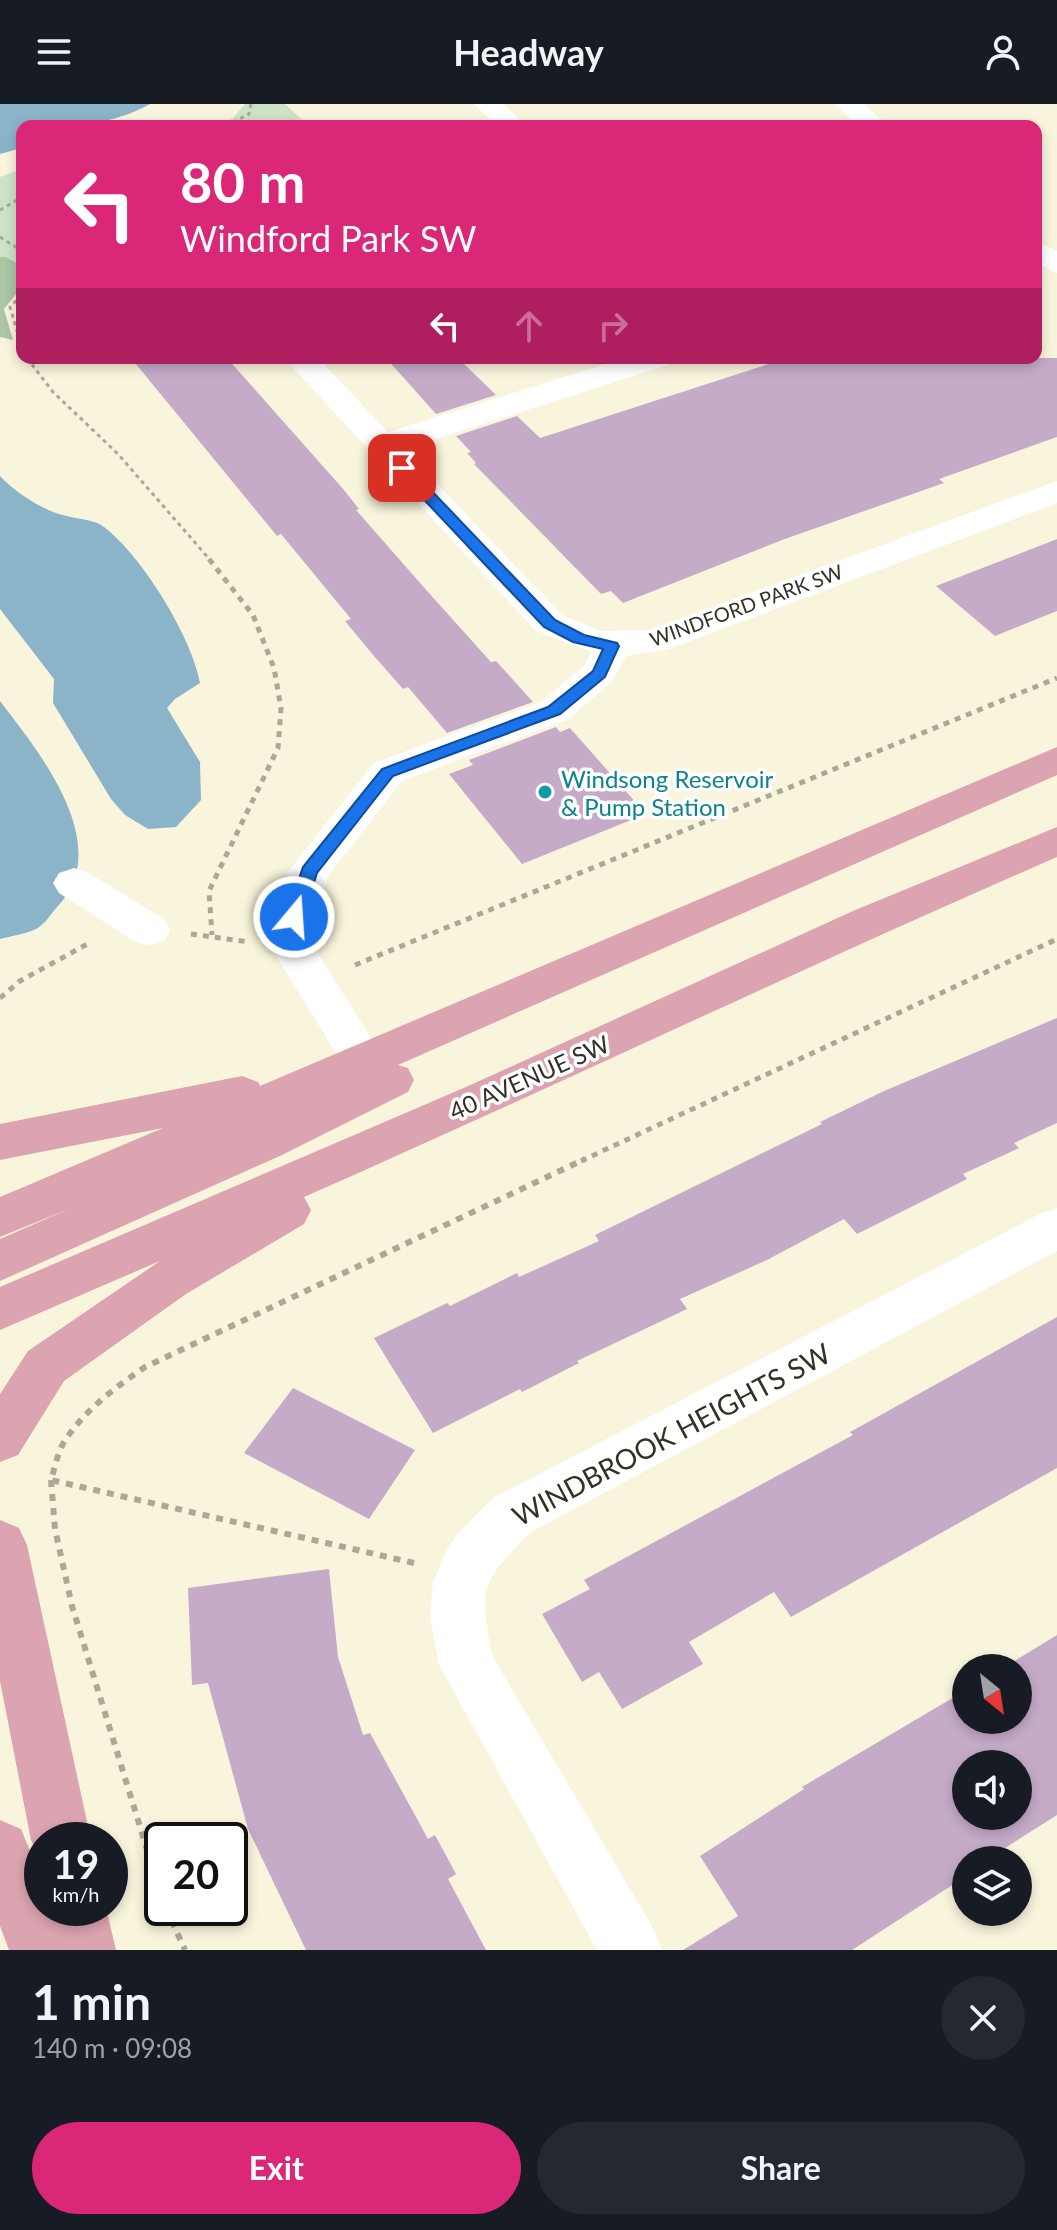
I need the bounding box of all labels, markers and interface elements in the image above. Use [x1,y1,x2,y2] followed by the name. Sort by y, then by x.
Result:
[32,30,76,74] icon: menu
[453,30,604,74] text: Headway
[981,30,1025,74] icon: person
[180,148,305,215] text: 80 m
[48,152,152,256] icon: left
[180,216,477,260] text: Windford Park SW
[423,304,467,348] icon: left
[507,304,551,348] icon: ahead
[591,304,635,348] icon: right
[368,434,436,502] pin
[380,446,424,490] icon: arrive
[646,559,846,651] street label: WINDFORD PARK SW
[561,764,774,821] place label: Windsong Reservoir & Pump Station
[536,783,554,801] marker: Windsong Reservoir & Pump Station
[252,875,336,959] position arrow
[445,1029,614,1125] street label: 40 AVENUE SW
[506,1336,836,1532] street label: WINDBROOK HEIGHTS SW
[952,1654,1032,1734] north arrow
[952,1654,1032,1926] map controls
[952,1750,1032,1830] button: sound
[144,1822,248,1926] speed limit sign: 20
[53,1840,99,1888] text: 19
[952,1846,1032,1926] button: layers
[53,1882,99,1906] text: km/h
[32,1973,151,2030] text: 1 min
[941,1976,1025,2060] button: close
[32,2032,192,2064] text: 140 m · 09:08
[32,2122,521,2214] button: Exit
[537,2122,1025,2214] button: Share

